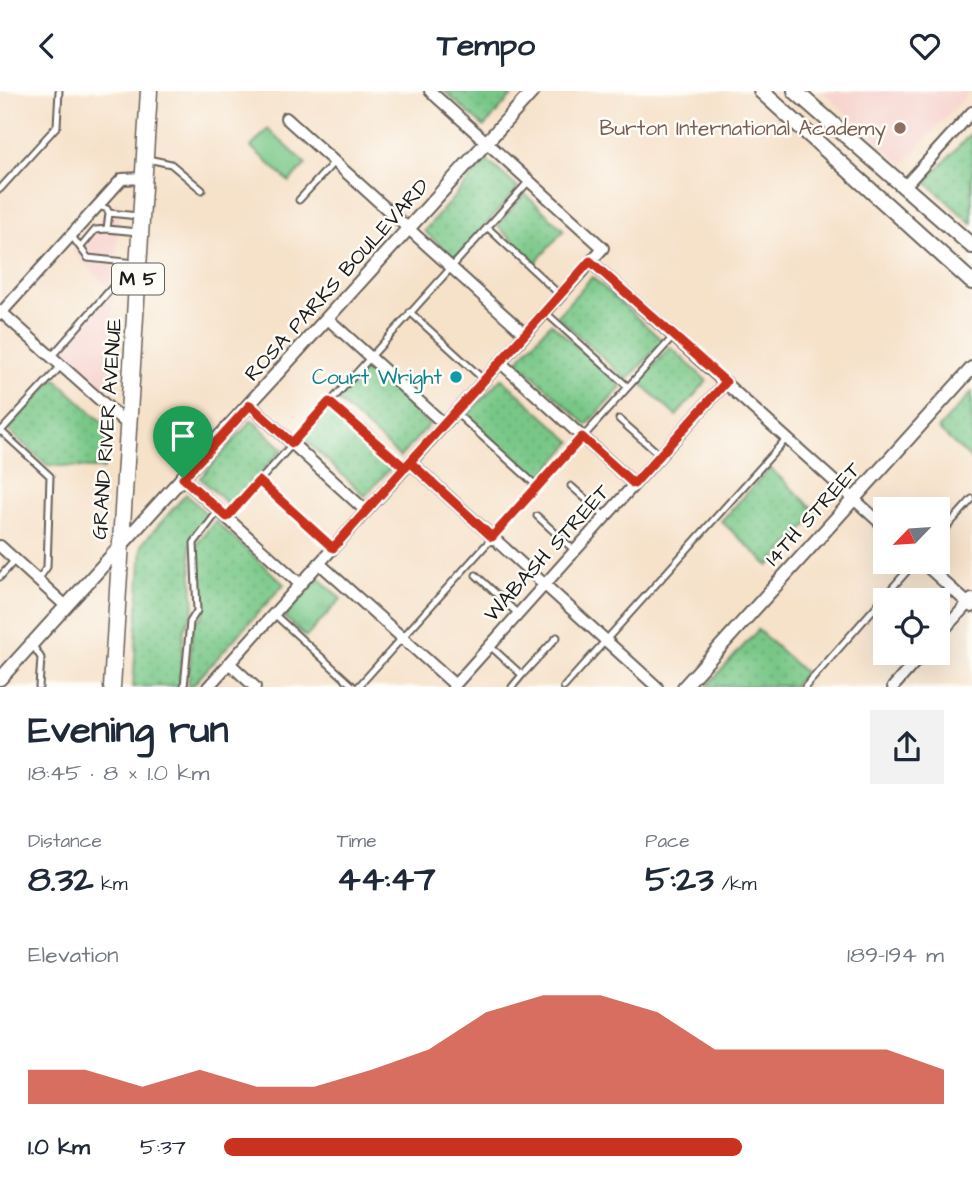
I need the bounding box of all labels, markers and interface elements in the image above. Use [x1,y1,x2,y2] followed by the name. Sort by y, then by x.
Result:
[437,23,535,68] text: Tempo
[28,27,66,65] icon: back
[906,27,944,65] icon: heart
[600,114,886,145] place label: Burton International Academy
[892,120,908,136] marker: Burton International Academy
[238,172,436,388] street label: ROSA PARKS BOULEVARD
[112,263,164,295] road number: M 5
[85,317,129,541] street label: GRAND RIVER AVENUE
[312,363,443,394] place label: Court Wright
[448,369,464,385] marker: Court Wright
[153,406,213,478] pin
[164,417,202,455] icon: arrive
[759,455,868,572] street label: 14TH STREET
[477,477,617,628] street label: WABASH STREET
[873,497,950,574] north arrow
[873,497,950,665] map controls
[873,588,950,665] button: locate
[28,705,229,757] text: Evening run
[870,710,944,784] button: share
[28,757,209,789] text: 18:45 · 8 × 1.0 km
[28,828,102,855] text: Distance
[337,828,376,855] text: Time
[645,828,689,855] text: Pace
[28,855,93,904] text: 8.32
[337,855,436,904] text: 44:47
[645,855,714,904] text: 5:23
[93,871,128,898] text: km
[714,871,757,898] text: /km
[28,939,119,971] text: Elevation
[847,939,944,971] text: 189–194 m
[28,1131,90,1163] text: 1.0 km
[140,1131,186,1163] text: 5:37

